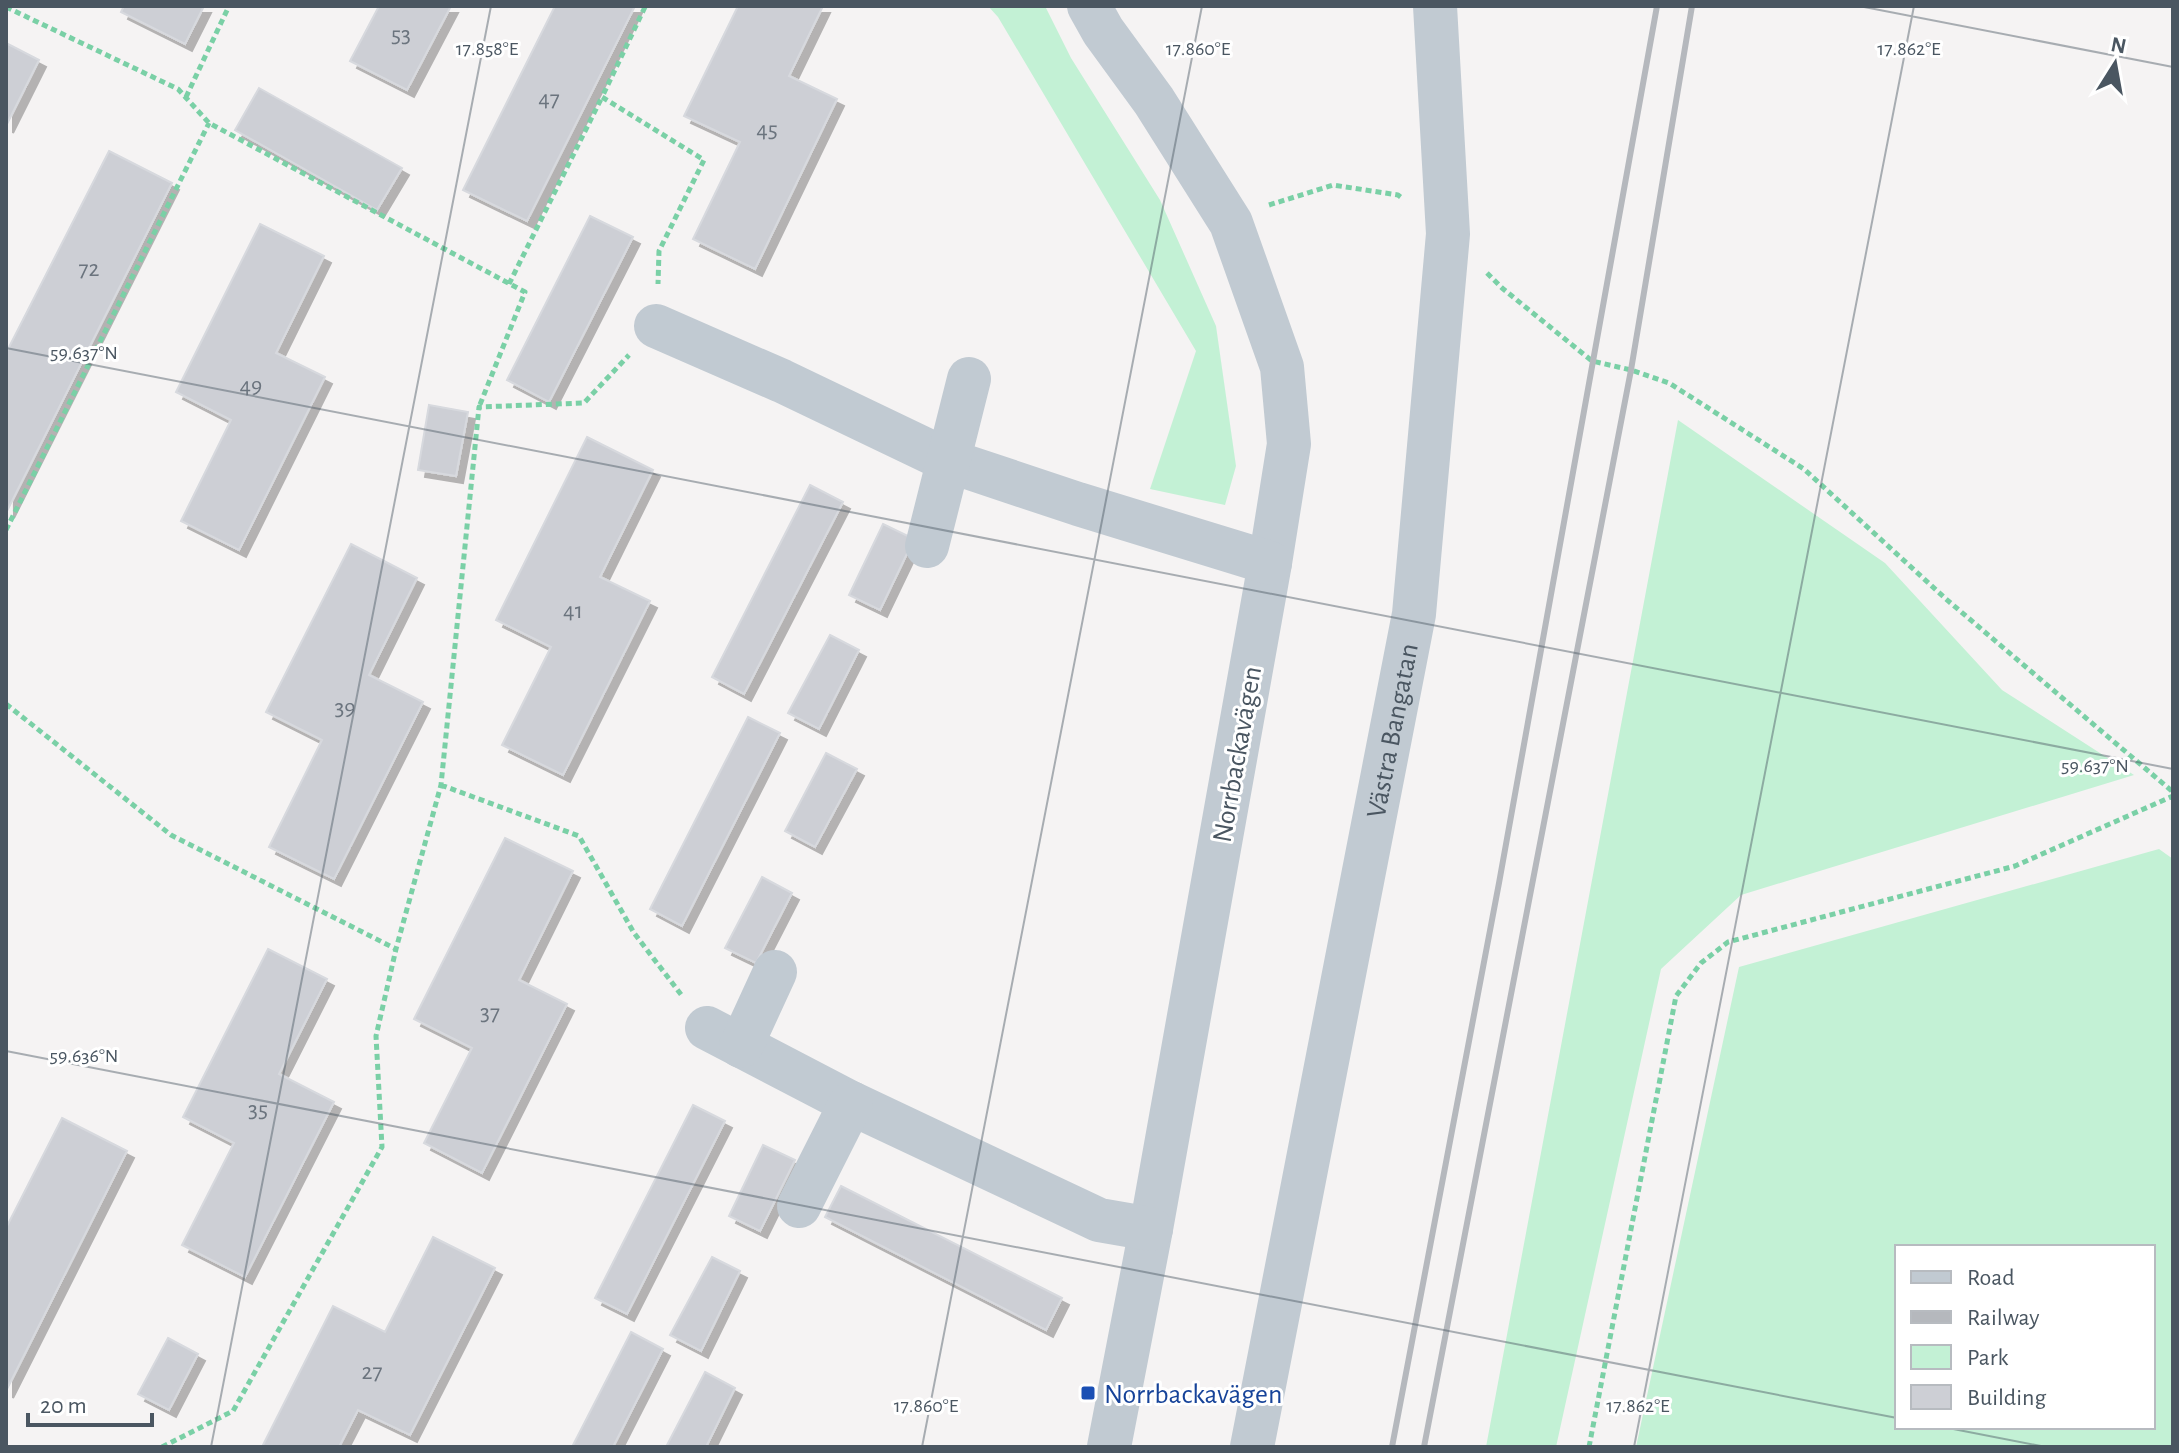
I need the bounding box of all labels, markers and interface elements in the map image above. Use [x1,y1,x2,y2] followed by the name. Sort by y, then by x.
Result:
[391,23,411,47] house number: 53
[2075,24,2155,104] north arrow
[2109,33,2128,58] text: N
[456,39,519,59] text: 17.858°E
[1166,39,1231,59] text: 17.860°E
[1877,39,1941,59] text: 17.862°E
[538,87,560,111] house number: 47
[756,118,778,142] house number: 45
[79,257,100,281] house number: 72
[50,343,118,363] text: 59.637°N
[240,374,262,398] house number: 49
[563,599,583,623] house number: 41
[1363,641,1424,820] street label: Västra Bangatan
[1209,664,1267,845] street label: Norrbackavägen
[334,696,356,720] house number: 39
[2061,756,2129,776] text: 59.637°N
[480,1001,500,1025] house number: 37
[50,1046,118,1066] text: 59.636°N
[248,1098,268,1122] house number: 35
[1895,1245,2155,1429] legend
[1967,1266,2015,1290] text: Road
[1967,1306,2039,1330] text: Railway
[1967,1346,2008,1370] text: Park
[362,1360,382,1384] house number: 27
[28,1377,152,1427] scale bar
[1104,1381,1282,1409] place label: Norrbackavägen
[1079,1384,1097,1402] marker: Norrbackavägen
[1967,1386,2046,1410] text: Building
[40,1394,87,1418] text: 20 m
[894,1396,959,1416] text: 17.860°E
[1606,1396,1670,1416] text: 17.862°E

